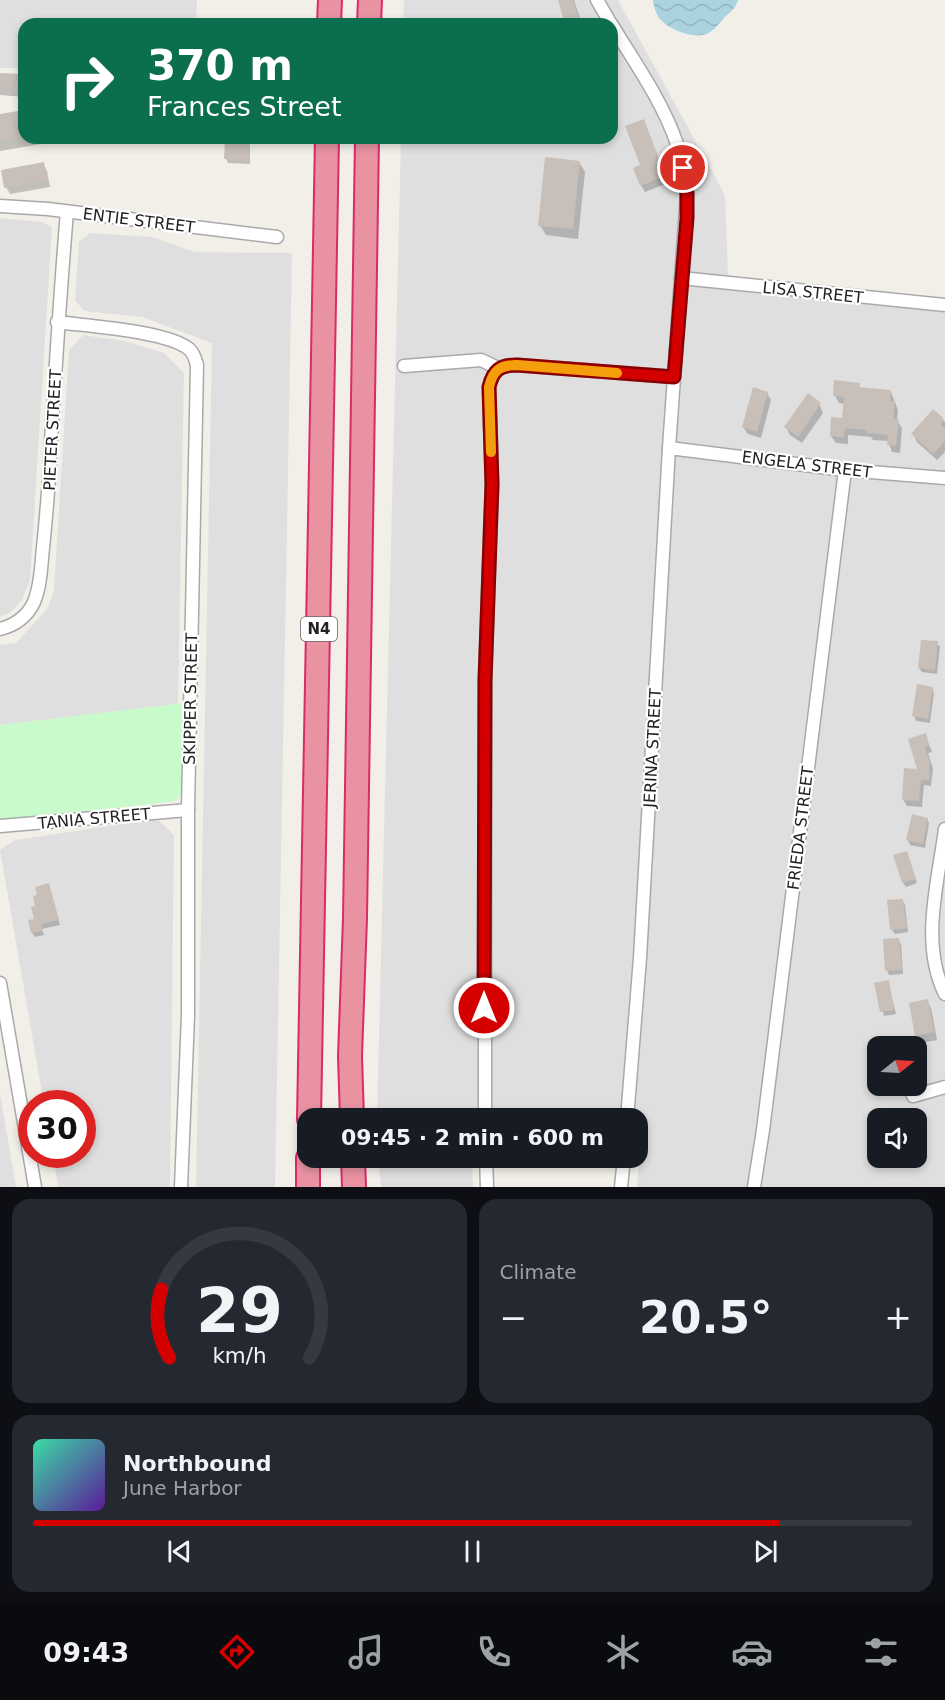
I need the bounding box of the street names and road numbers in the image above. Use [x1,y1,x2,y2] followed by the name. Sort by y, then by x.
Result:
[82,204,196,237] street label: ENTIE STREET
[762,278,864,307] street label: LISA STREET
[40,369,65,491] street label: PIETER STREET
[741,447,873,482] street label: ENGELA STREET
[301,617,337,641] road number: N4
[180,633,201,765] street label: SKIPPER STREET
[640,688,665,809] street label: JERINA STREET
[783,765,818,891] street label: FRIEDA STREET
[36,804,151,833] street label: TANIA STREET

